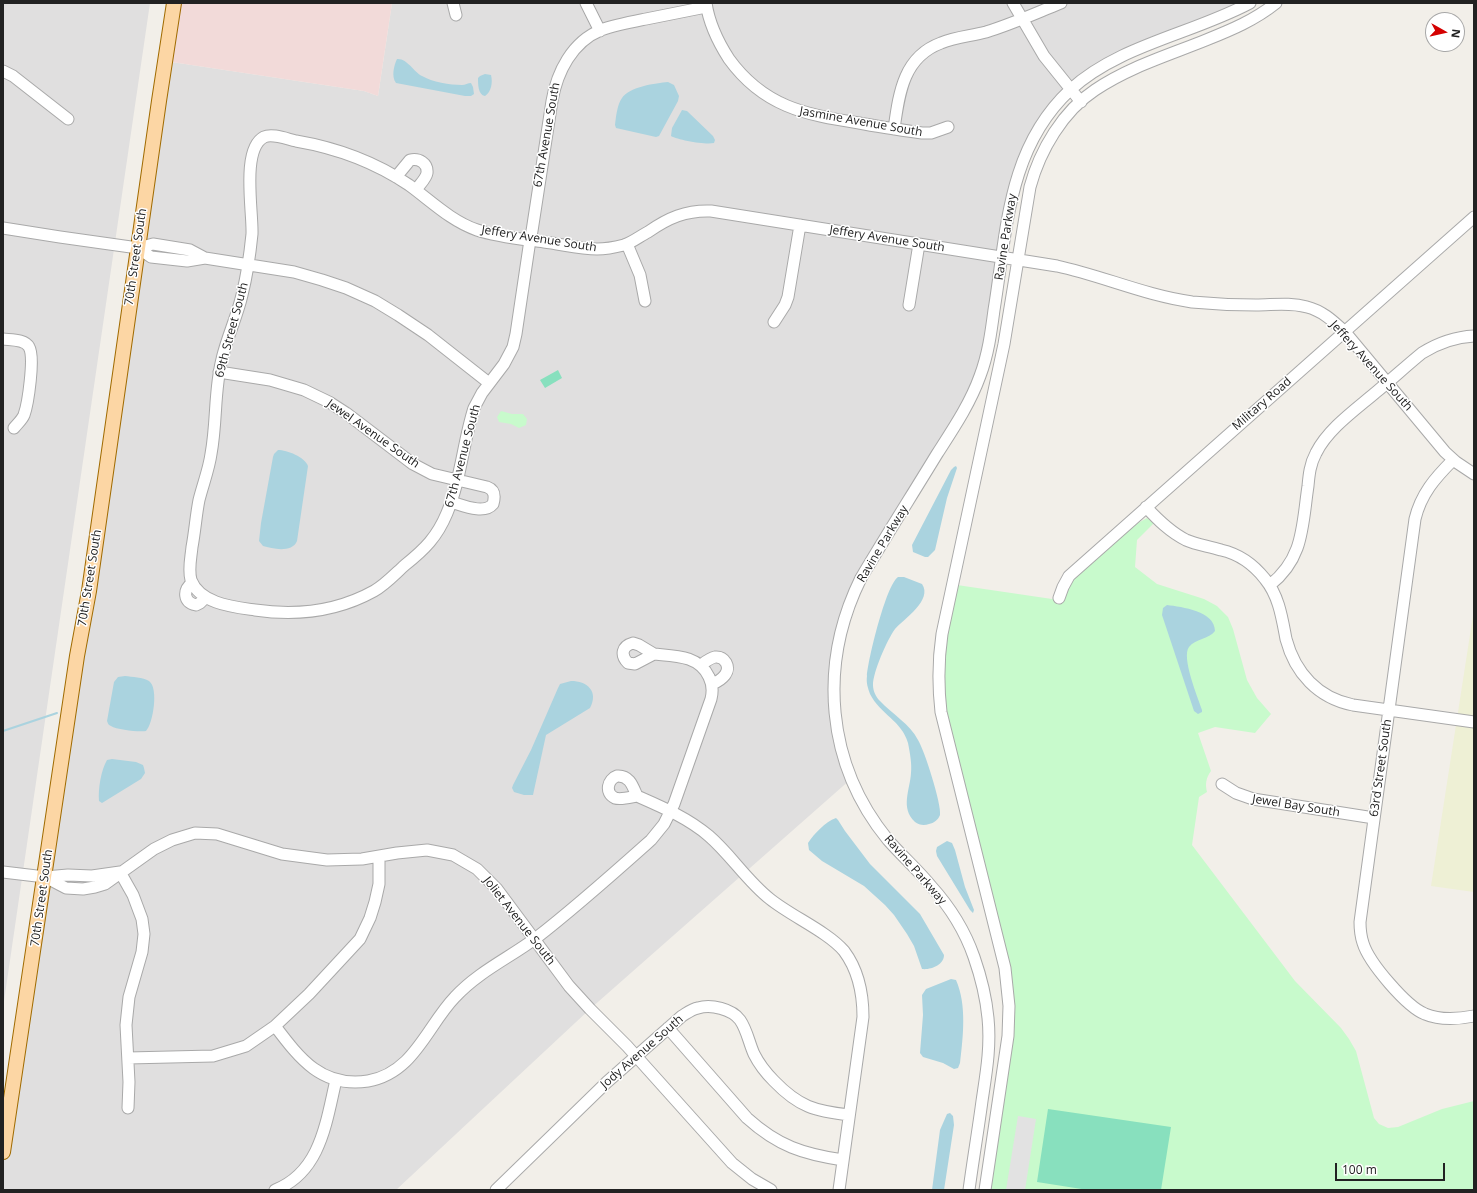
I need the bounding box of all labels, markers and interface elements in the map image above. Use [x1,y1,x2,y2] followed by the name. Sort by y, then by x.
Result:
[1425,12,1465,52] north arrow
[1448,28,1464,39] text: N
[531,81,563,189] street label: 67th Avenue South
[798,104,924,140] street label: Jasmine Avenue South
[992,193,1020,281] street label: Ravine Parkway
[122,208,150,306] street label: 70th Street South
[480,223,598,255] street label: Jeffery Avenue South
[828,223,946,255] street label: Jeffery Avenue South
[212,281,252,379] street label: 69th Street South
[1327,318,1415,414] street label: Jeffery Avenue South
[1230,374,1294,434] street label: Military Road
[324,397,422,471] street label: Jewel Avenue South
[442,403,484,509] street label: 67th Avenue South
[854,503,912,585] street label: Ravine Parkway
[75,529,105,627] street label: 70th Street South
[1367,718,1395,818] street label: 63rd Street South
[1251,792,1341,820] street label: Jewel Bay South
[881,832,949,908] street label: Ravine Parkway
[28,849,56,947] street label: 70th Street South
[480,874,558,968] street label: Joliet Avenue South
[598,1012,686,1092] street label: Jody Avenue South
[1337,1155,1447,1181] scale bar
[1342,1161,1377,1178] text: 100 m

